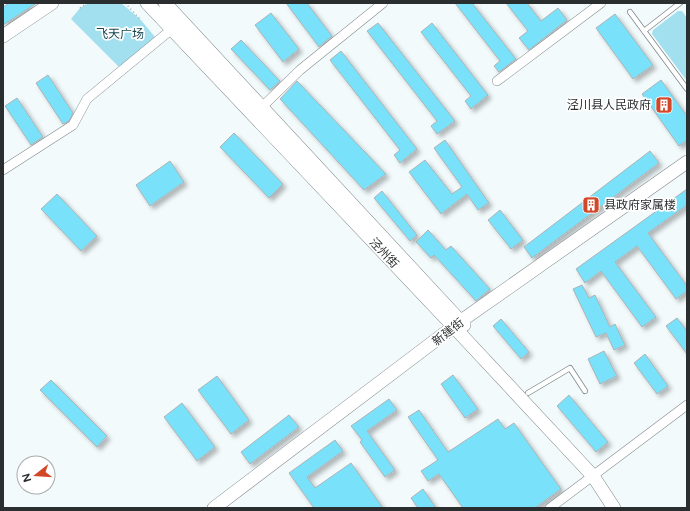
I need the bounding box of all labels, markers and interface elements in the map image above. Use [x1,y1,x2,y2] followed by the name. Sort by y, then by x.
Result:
[96,27,144,41] park label: 飞天广场
[654,95,674,115] building icon: 泾川县人民政府
[567,98,651,112] place label: 泾川县人民政府
[581,195,601,215] building icon: 县政府家属楼
[604,198,676,212] place label: 县政府家属楼
[367,235,401,271] street label: 泾州街
[430,315,466,349] street label: 新建街
[16,455,56,495] north arrow
[19,472,34,484] text: N

